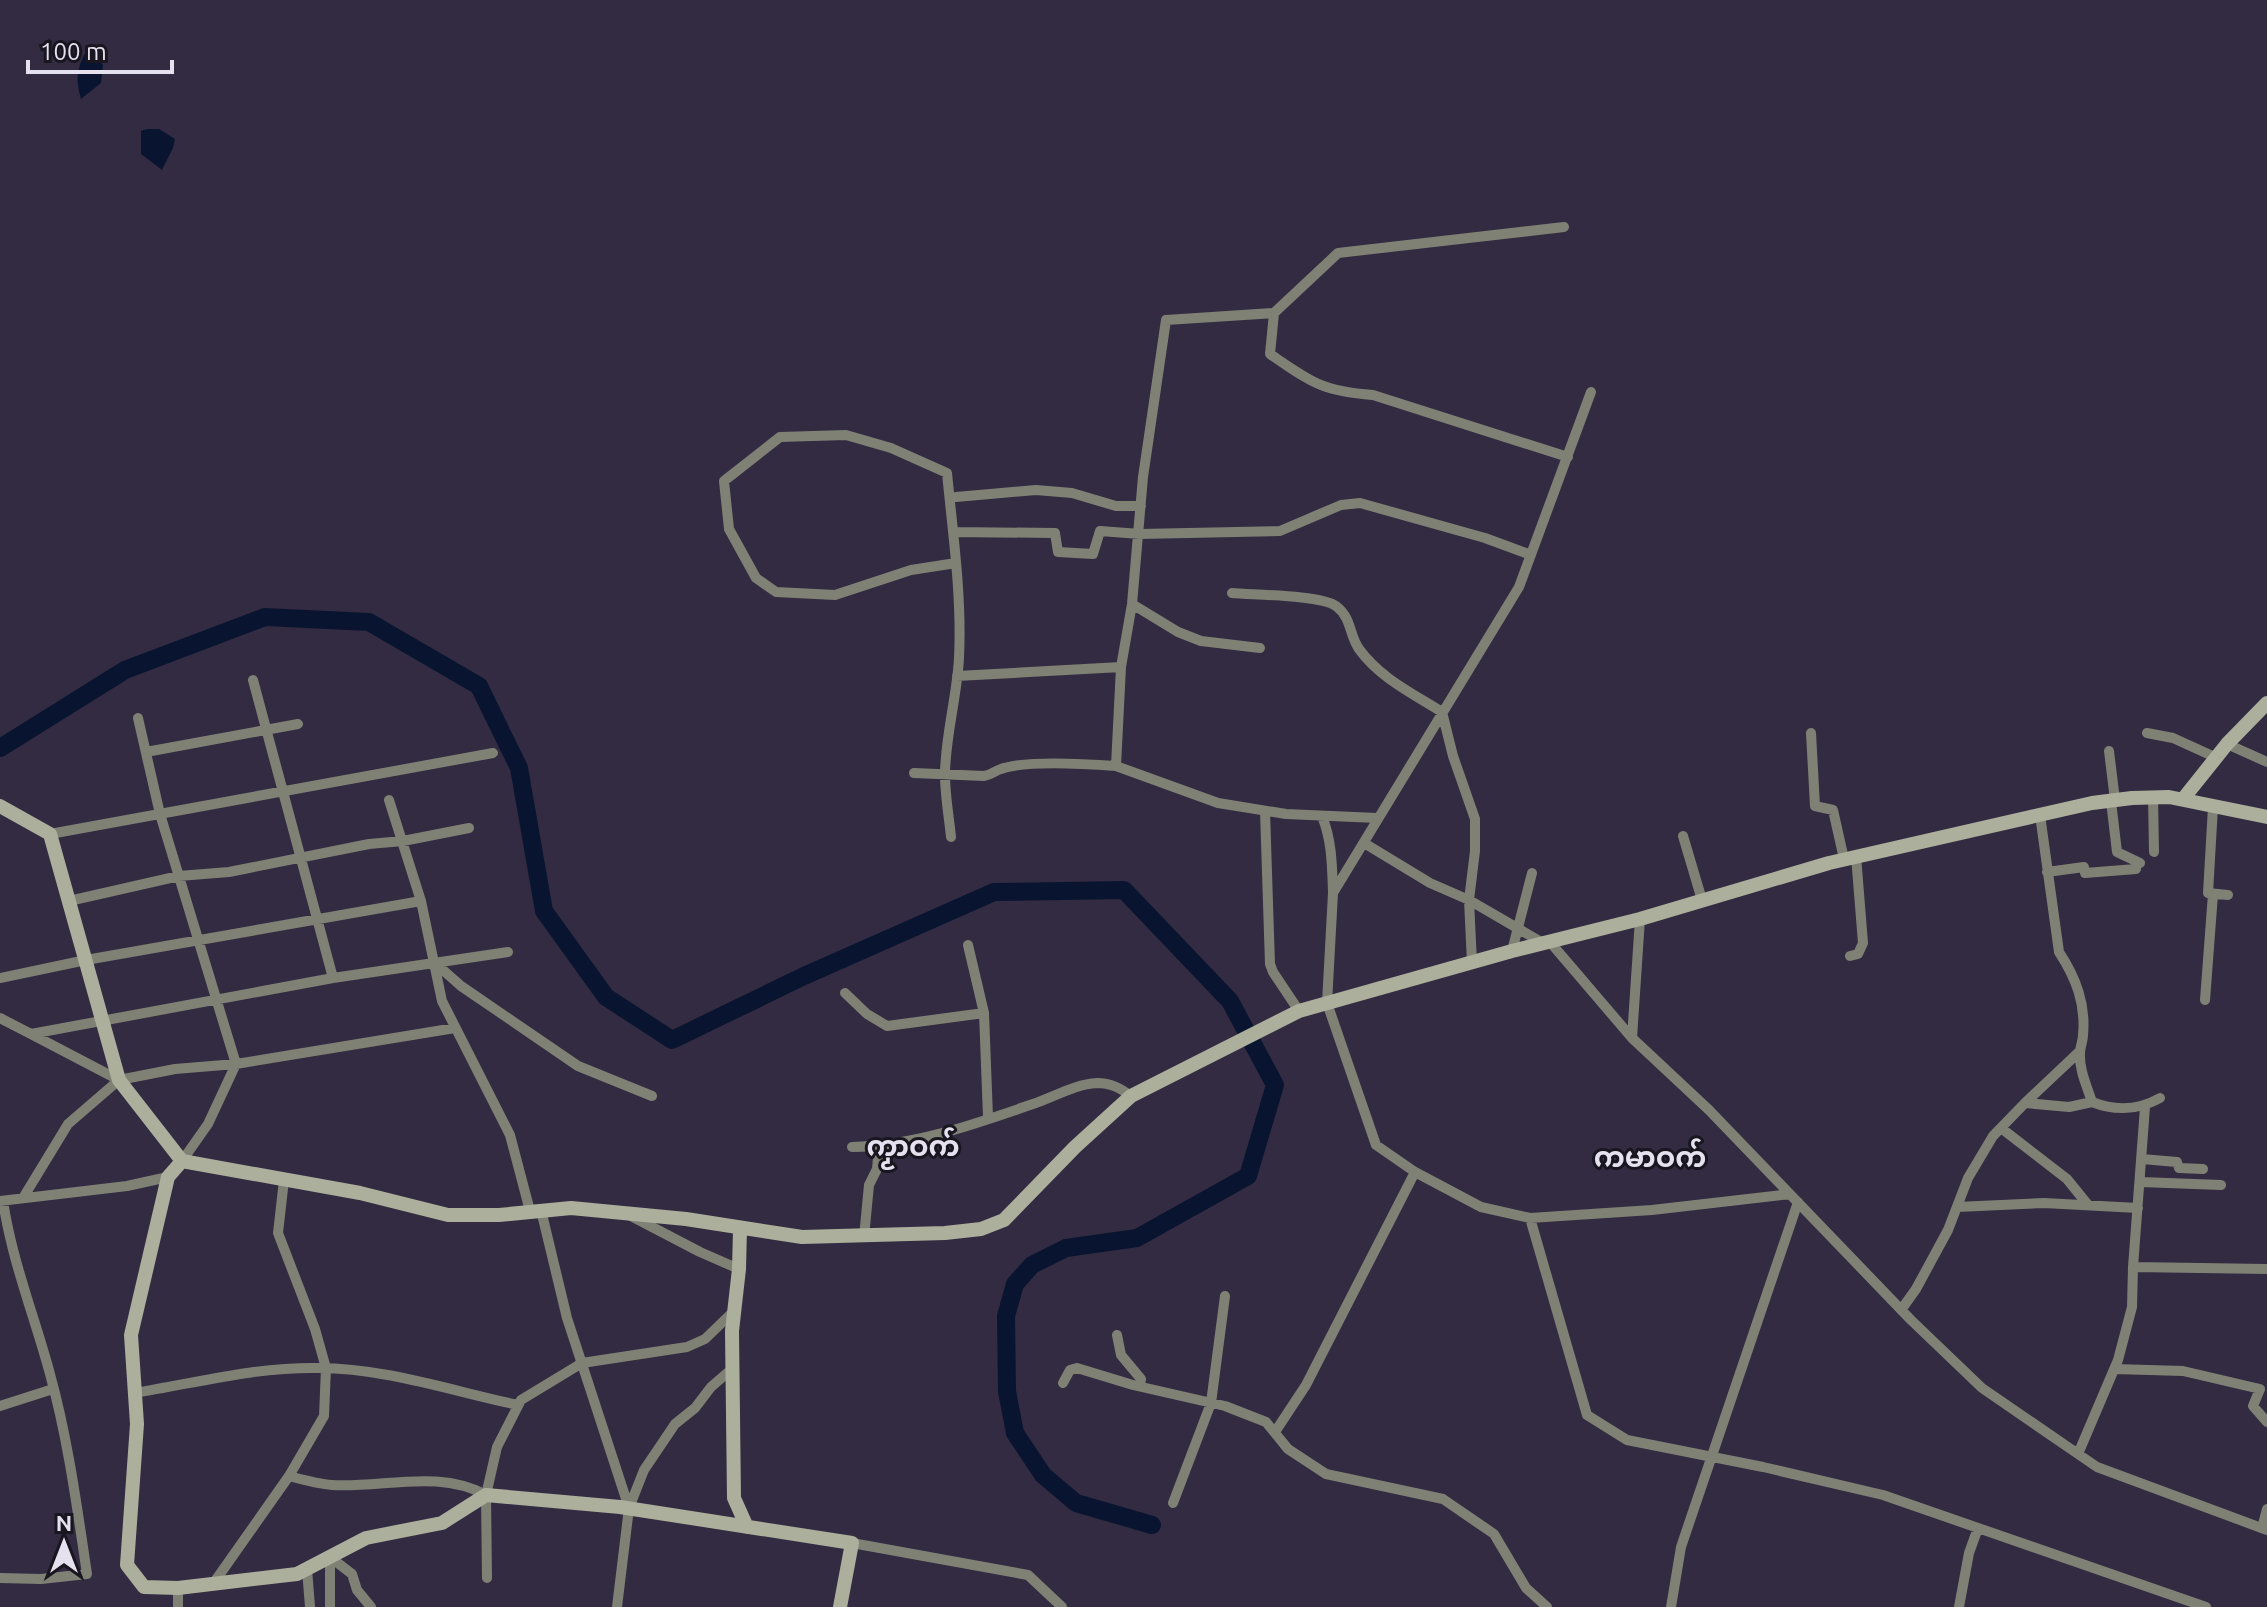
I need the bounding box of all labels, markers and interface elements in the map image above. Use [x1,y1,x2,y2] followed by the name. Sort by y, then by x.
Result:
[28,24,172,74] scale bar
[40,38,107,65] text: 100 m
[866,1127,960,1170] district label: ကၟာဝက်
[1594,1138,1706,1172] district label: ကမာဝက်
[24,1503,104,1583] north arrow
[56,1510,72,1535] text: N

